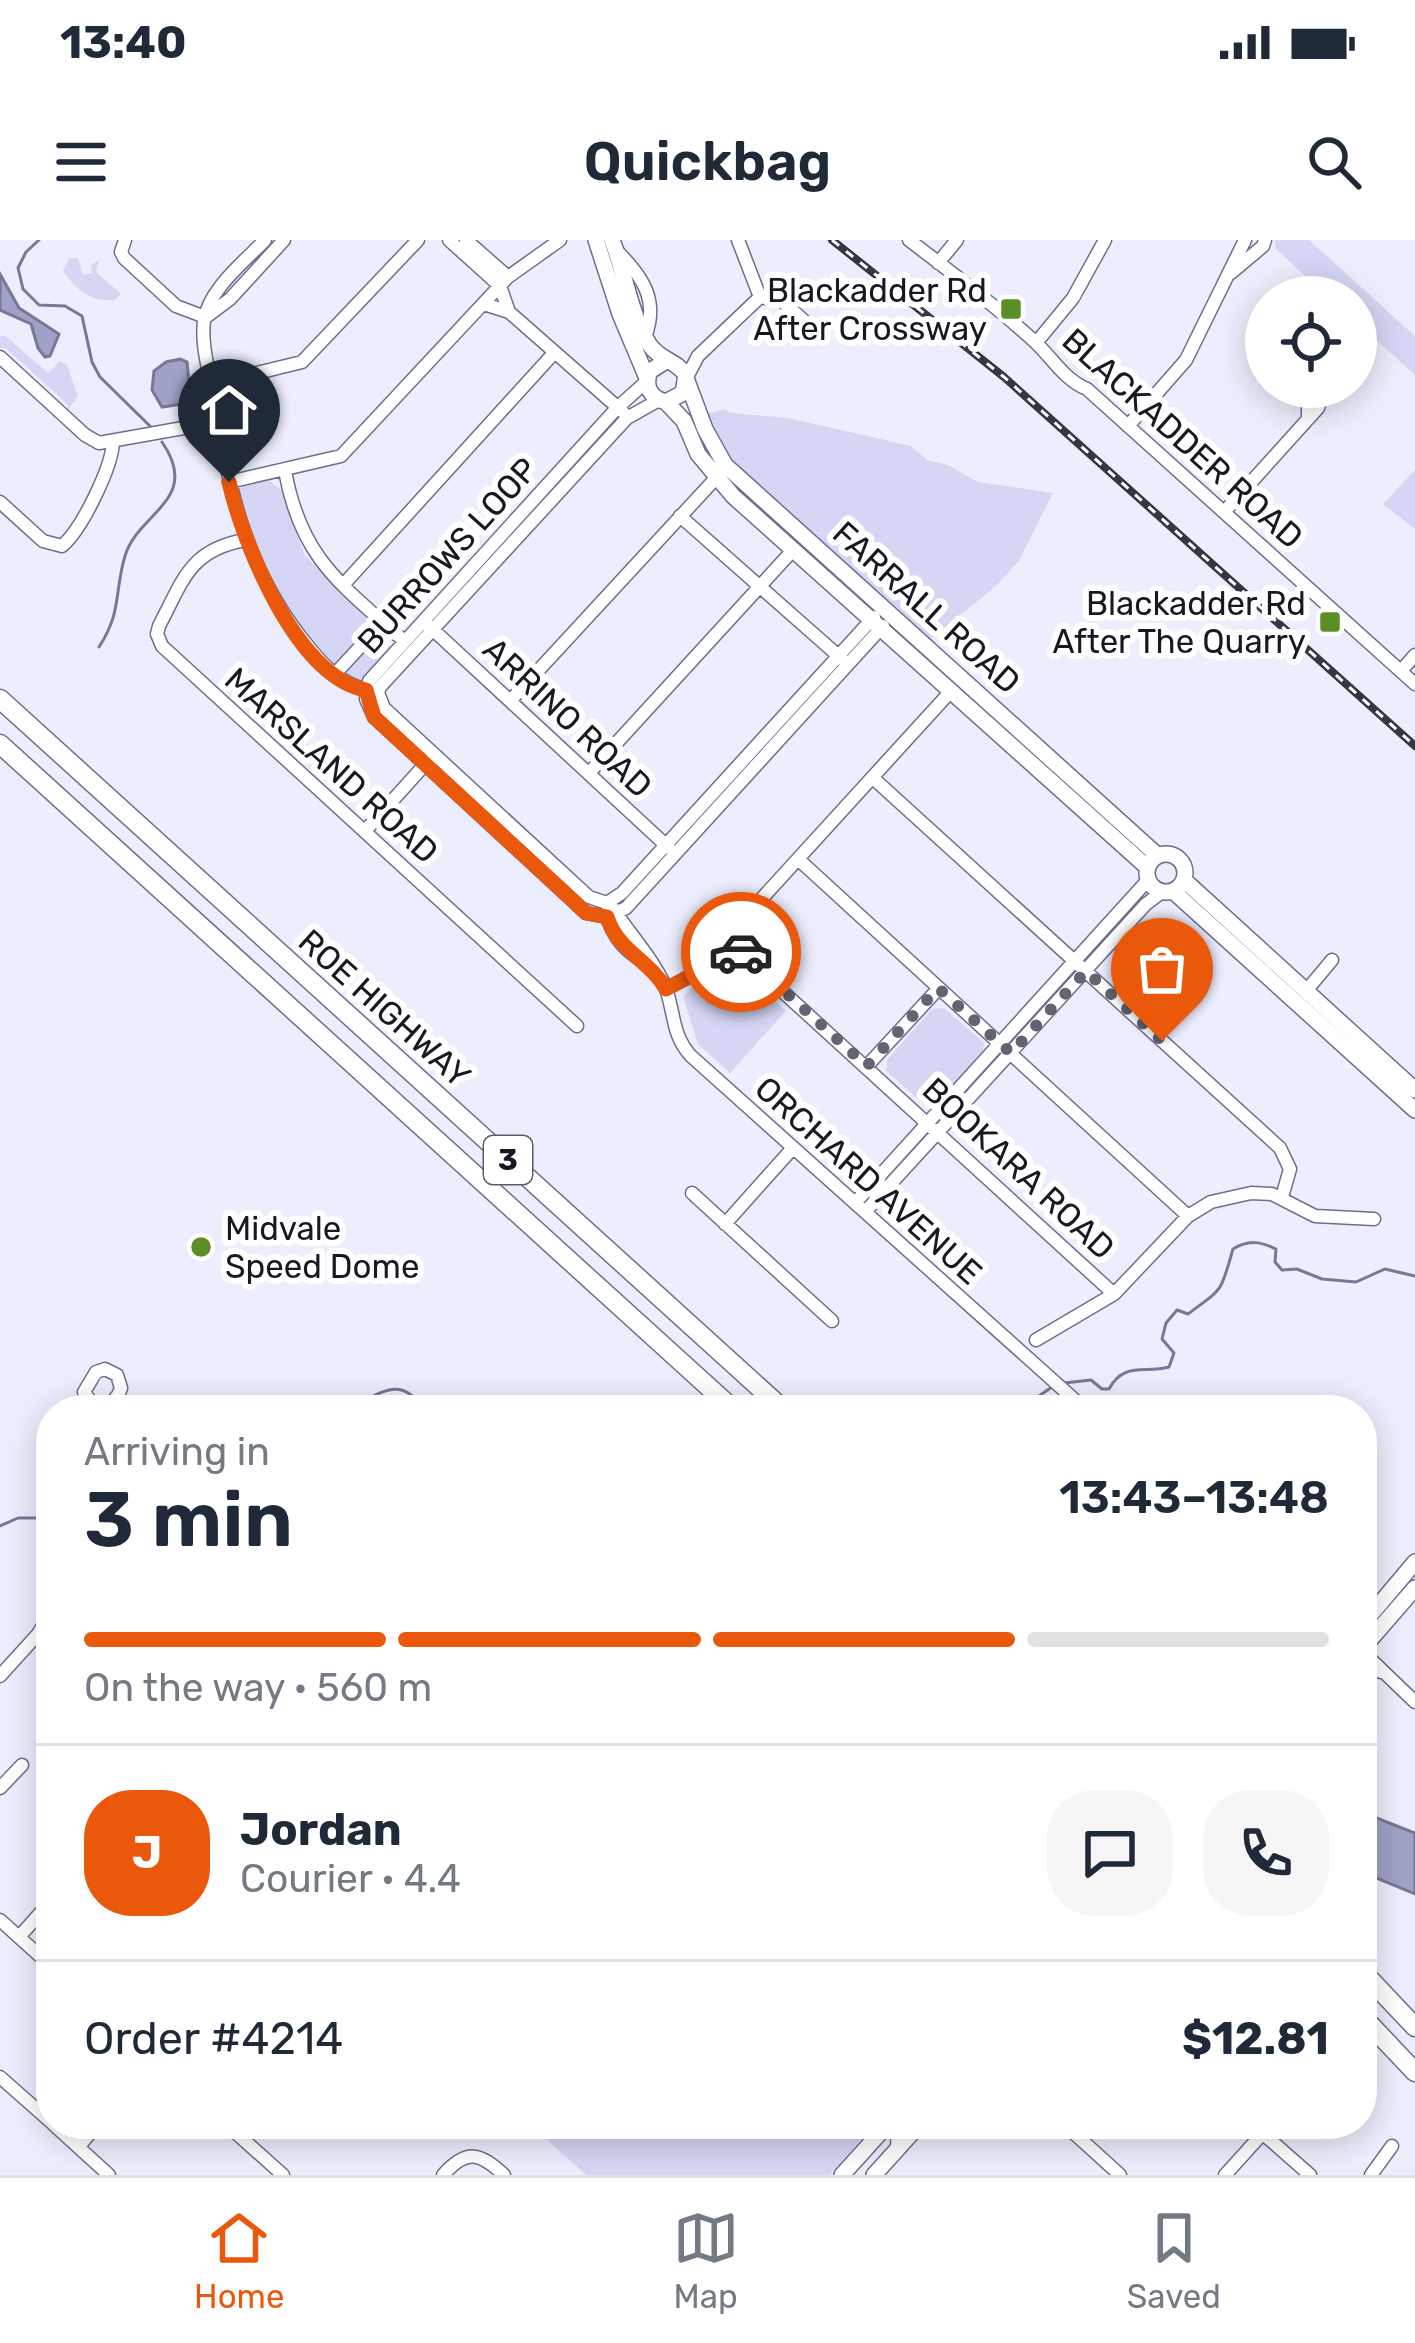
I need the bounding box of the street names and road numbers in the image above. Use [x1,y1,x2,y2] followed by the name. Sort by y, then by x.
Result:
[1055,320,1311,556] street label: BLACKADDER ROAD
[349,450,545,661] street label: BURROWS LOOP
[825,513,1028,701] street label: FARRALL ROAD
[475,629,660,805] street label: ARRINO ROAD
[217,659,446,871] street label: MARSLAND ROAD
[291,921,478,1096] street label: ROE HIGHWAY
[747,1068,990,1292] street label: ORCHARD AVENUE
[915,1070,1123,1267] street label: BOOKARA ROAD
[484,1136,532,1184] road number: 3

